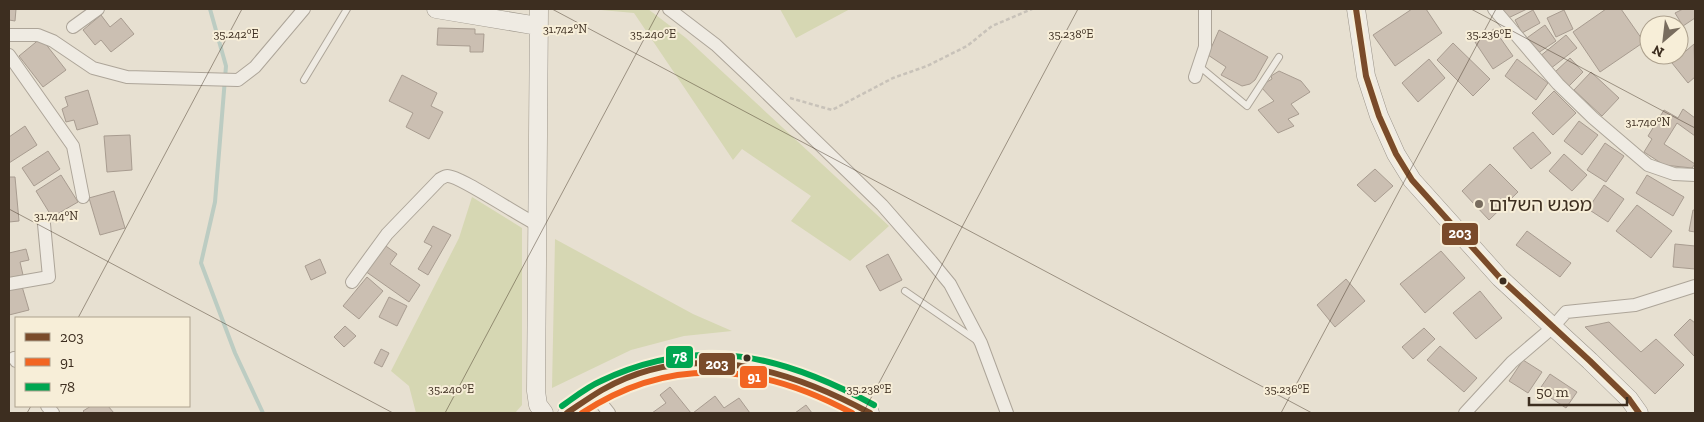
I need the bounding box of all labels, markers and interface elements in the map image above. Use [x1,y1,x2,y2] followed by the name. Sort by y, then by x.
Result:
[1639,15,1689,65] north arrow
[543,22,587,36] text: 31.742°N
[213,27,259,41] text: 35.242°E
[630,27,676,41] text: 35.240°E
[1049,27,1093,41] text: 35.238°E
[1467,27,1511,41] text: 35.236°E
[1649,41,1667,61] text: N
[1626,115,1671,129] text: 31.740°N
[1489,193,1592,216] place label: מפגש השלום
[1473,198,1485,210] marker: מפגש השלום
[34,209,78,223] text: 31.744°N
[1441,222,1479,246] line badge: 203
[1448,225,1472,242] text: 203
[1498,276,1508,286] unlabelled marker
[15,317,190,407] legend
[60,328,84,346] text: 203
[665,345,694,369] line badge: 78
[673,349,688,366] text: 78
[698,352,736,376] line badge: 203
[60,353,74,371] text: 91
[742,353,752,363] unlabelled marker
[705,356,729,373] text: 203
[739,365,768,389] line badge: 91
[747,369,761,386] text: 91
[1529,374,1626,406] scale bar
[60,378,75,396] text: 78
[428,382,474,396] text: 35.240°E
[847,382,891,396] text: 35.238°E
[1265,382,1309,396] text: 35.236°E
[1536,383,1569,401] text: 50 m

